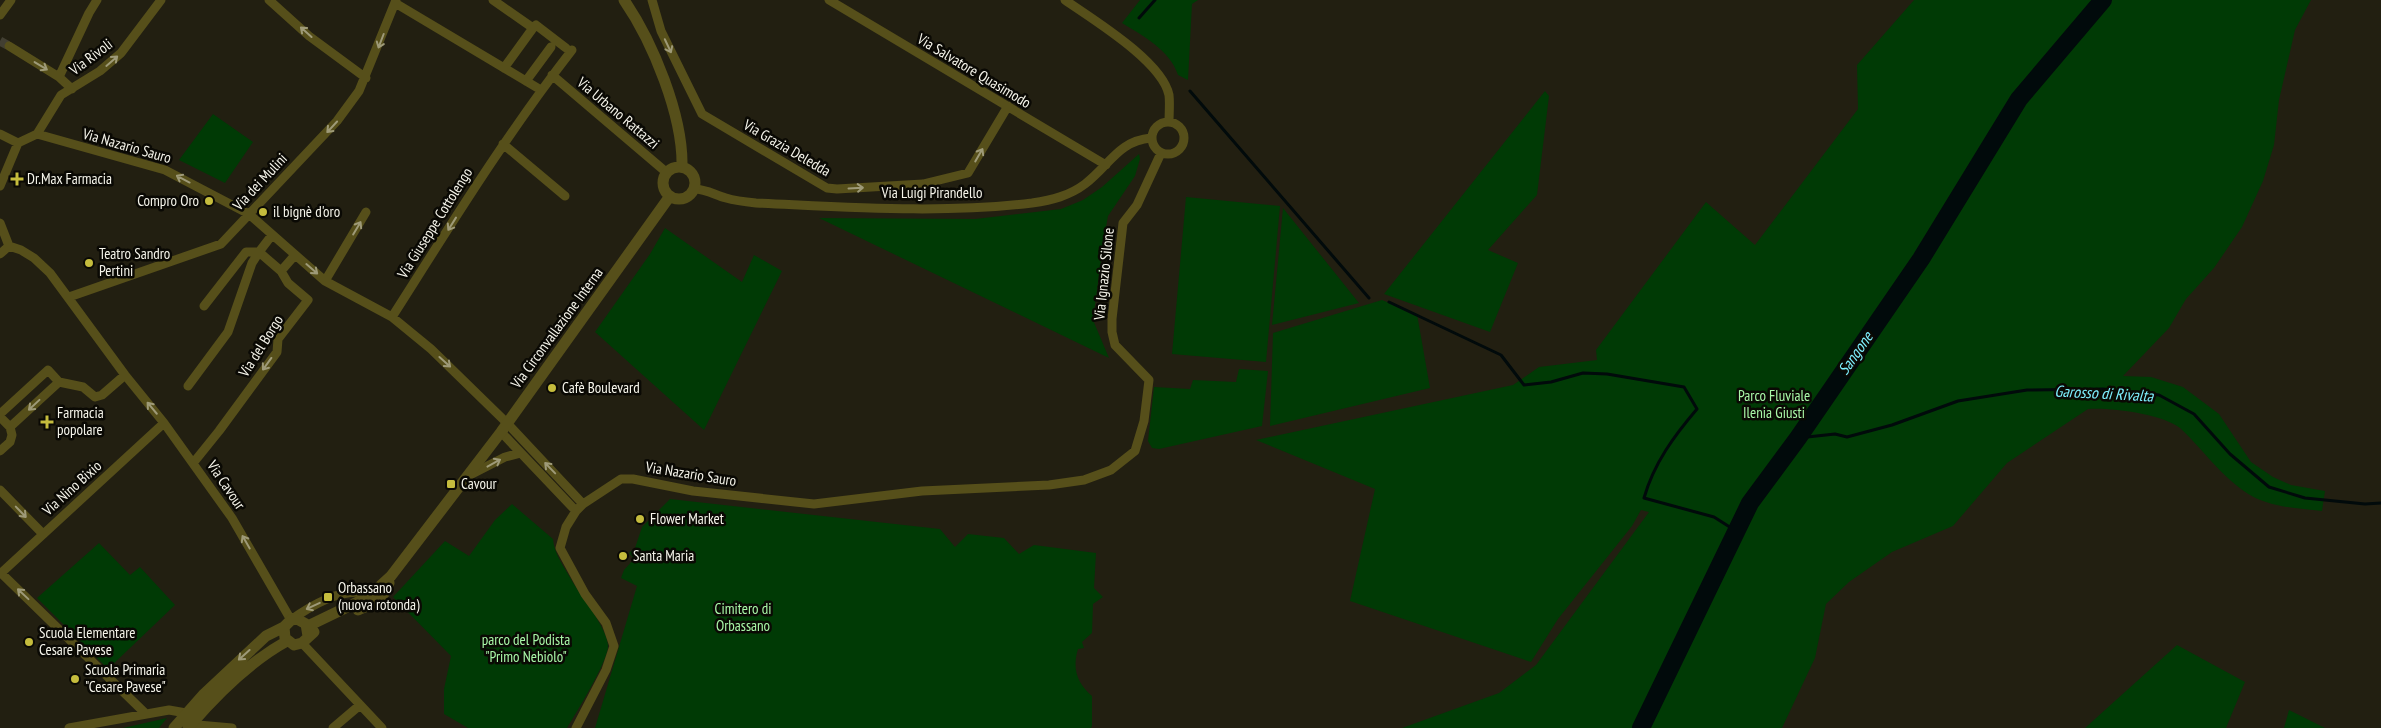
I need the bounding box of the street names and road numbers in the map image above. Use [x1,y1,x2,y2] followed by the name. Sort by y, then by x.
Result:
[913,29,1035,112] street label: Via Salvatore Quasimodo
[65,34,116,80] street label: Via Rivoli
[573,72,663,153] street label: Via Urbano Rattazzi
[739,114,834,180] street label: Via Grazia Deledda
[80,124,174,167] street label: Via Nazario Sauro
[228,149,291,215] street label: Via dei Mulini
[392,164,476,282] street label: Via Giuseppe Cottolengo
[881,183,982,202] street label: Via Luigi Pirandello
[1089,227,1118,322] street label: Via Ignazio Silone
[506,264,607,393] street label: Via Circonvallazione Interna
[234,311,287,381] street label: Via del Borgo
[37,456,105,520] street label: Via Nino Bixio
[203,456,250,514] street label: Via Cavour
[643,457,738,490] street label: Via Nazario Sauro

